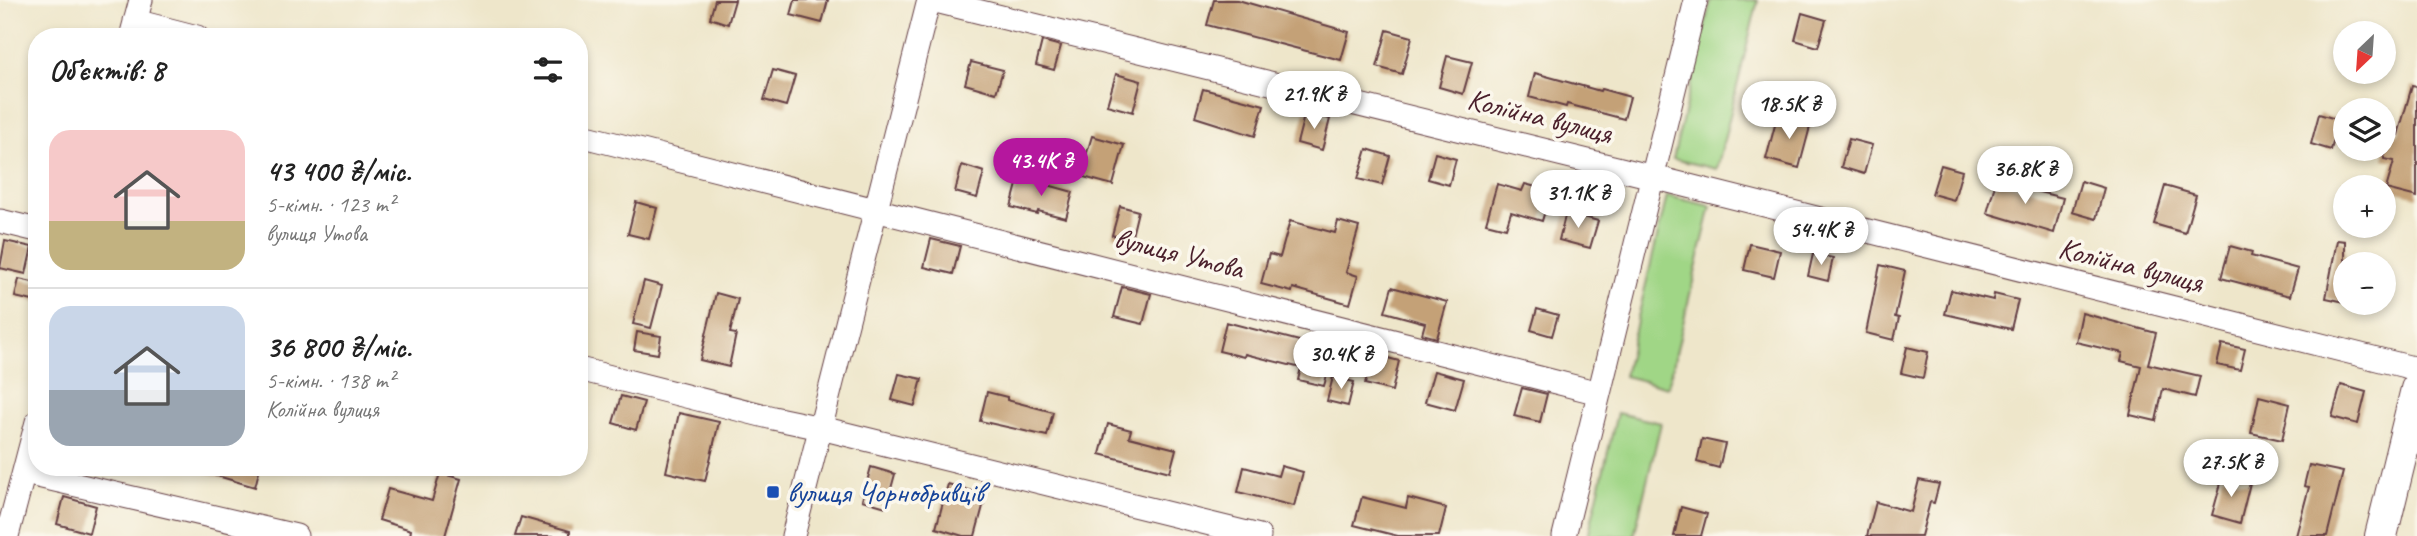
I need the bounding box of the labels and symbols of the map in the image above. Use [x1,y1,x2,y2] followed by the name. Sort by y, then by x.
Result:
[2333,21,2396,84] north arrow
[1249,72,1379,131] pin: 21.9K ₴
[1464,80,1617,153] street label: Колійна вулиця
[1724,82,1854,141] pin: 18.5K ₴
[976,138,1106,198] pin: 43.4K ₴
[1960,146,2090,206] pin: 36.8K ₴
[1513,170,1643,230] pin: 31.1K ₴
[1756,208,1886,267] pin: 54.4K ₴
[1110,219,1249,288] street label: вулиця Утова
[2055,229,2208,302] street label: Колійна вулиця
[1276,332,1406,391] pin: 30.4K ₴
[2166,440,2296,499] pin: 27.5K ₴
[787,473,991,511] place label: вулиця Чорнобривців
[765,484,781,500] marker: вулиця Чорнобривців

